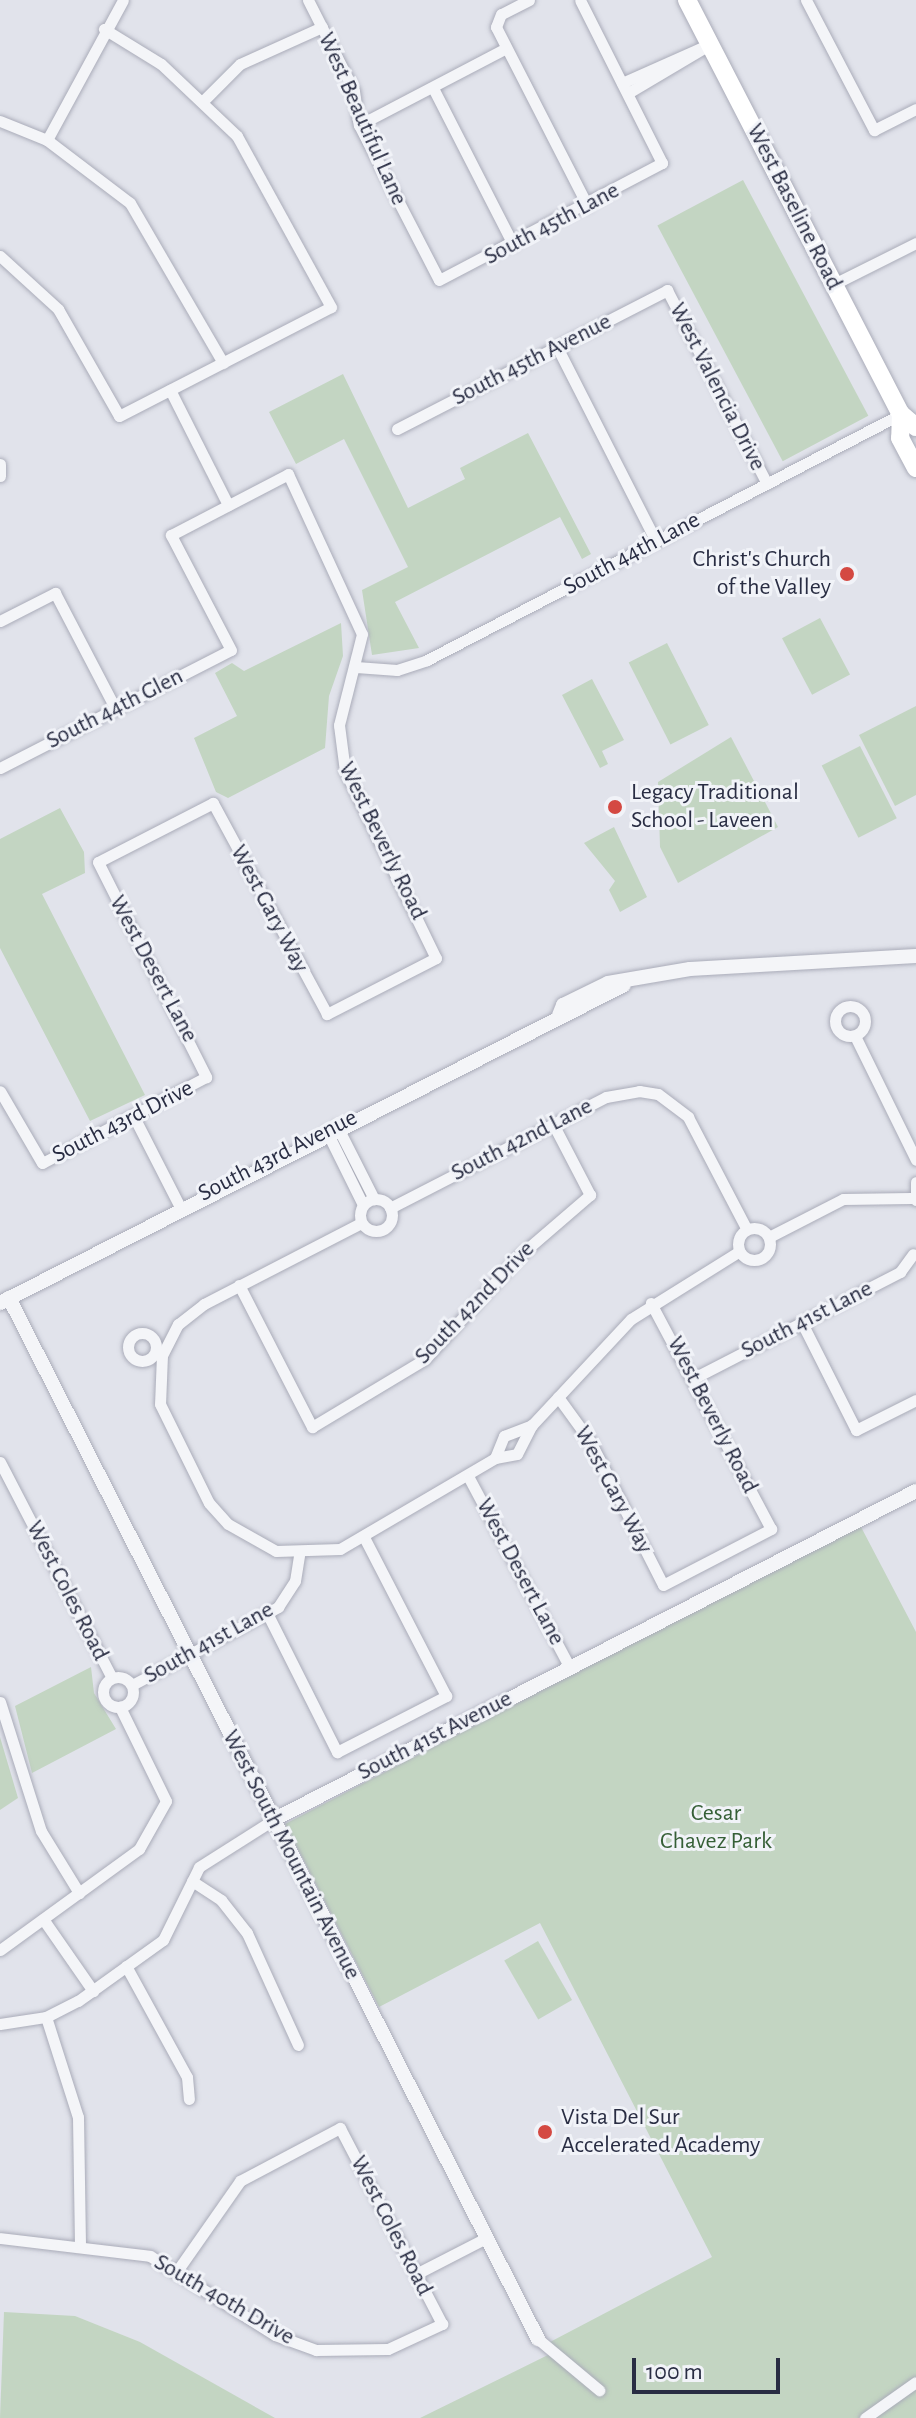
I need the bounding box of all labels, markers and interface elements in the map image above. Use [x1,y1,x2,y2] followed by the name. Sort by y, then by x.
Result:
[311,28,413,210] street label: West Beautiful Lane
[740,119,848,295] street label: West Baseline Road
[479,176,625,272] street label: South 45th Lane
[662,298,772,476] street label: West Valencia Drive
[448,308,616,412] street label: South 45th Avenue
[559,506,705,602] street label: South 44th Lane
[692,546,831,602] place label: Christ's Church of the Valley
[838,565,856,583] marker: Christ's Church of the Valley
[42,662,188,756] street label: South 44th Glen
[331,757,433,925] street label: West Beverly Road
[631,779,799,835] place label: Legacy Traditional School - Laveen
[606,798,624,816] marker: Legacy Traditional School - Laveen
[223,840,315,978] street label: West Gary Way
[102,891,204,1047] street label: West Desert Lane
[48,1074,198,1170] street label: South 43rd Drive
[447,1092,597,1188] street label: South 42nd Lane
[194,1104,362,1208] street label: South 43rd Avenue
[409,1235,541,1371] street label: South 42nd Drive
[737,1275,877,1365] street label: South 41st Lane
[660,1332,764,1498] street label: West Beverly Road
[567,1421,659,1559] street label: West Gary Way
[469,1494,571,1650] street label: West Desert Lane
[19,1516,115,1666] street label: West Coles Road
[139,1596,279,1690] street label: South 41st Lane
[353,1685,517,1787] street label: South 41st Avenue
[215,1725,367,1985] street label: West South Mountain Avenue
[660,1800,772,1856] park label: Cesar Chavez Park
[561,2104,760,2160] place label: Vista Del Sur Accelerated Academy
[536,2123,554,2141] marker: Vista Del Sur Accelerated Academy
[343,2151,439,2301] street label: West Coles Road
[149,2248,299,2352] street label: South 40th Drive
[636,2342,784,2392] scale bar
[646,2360,703,2384] text: 100 m

